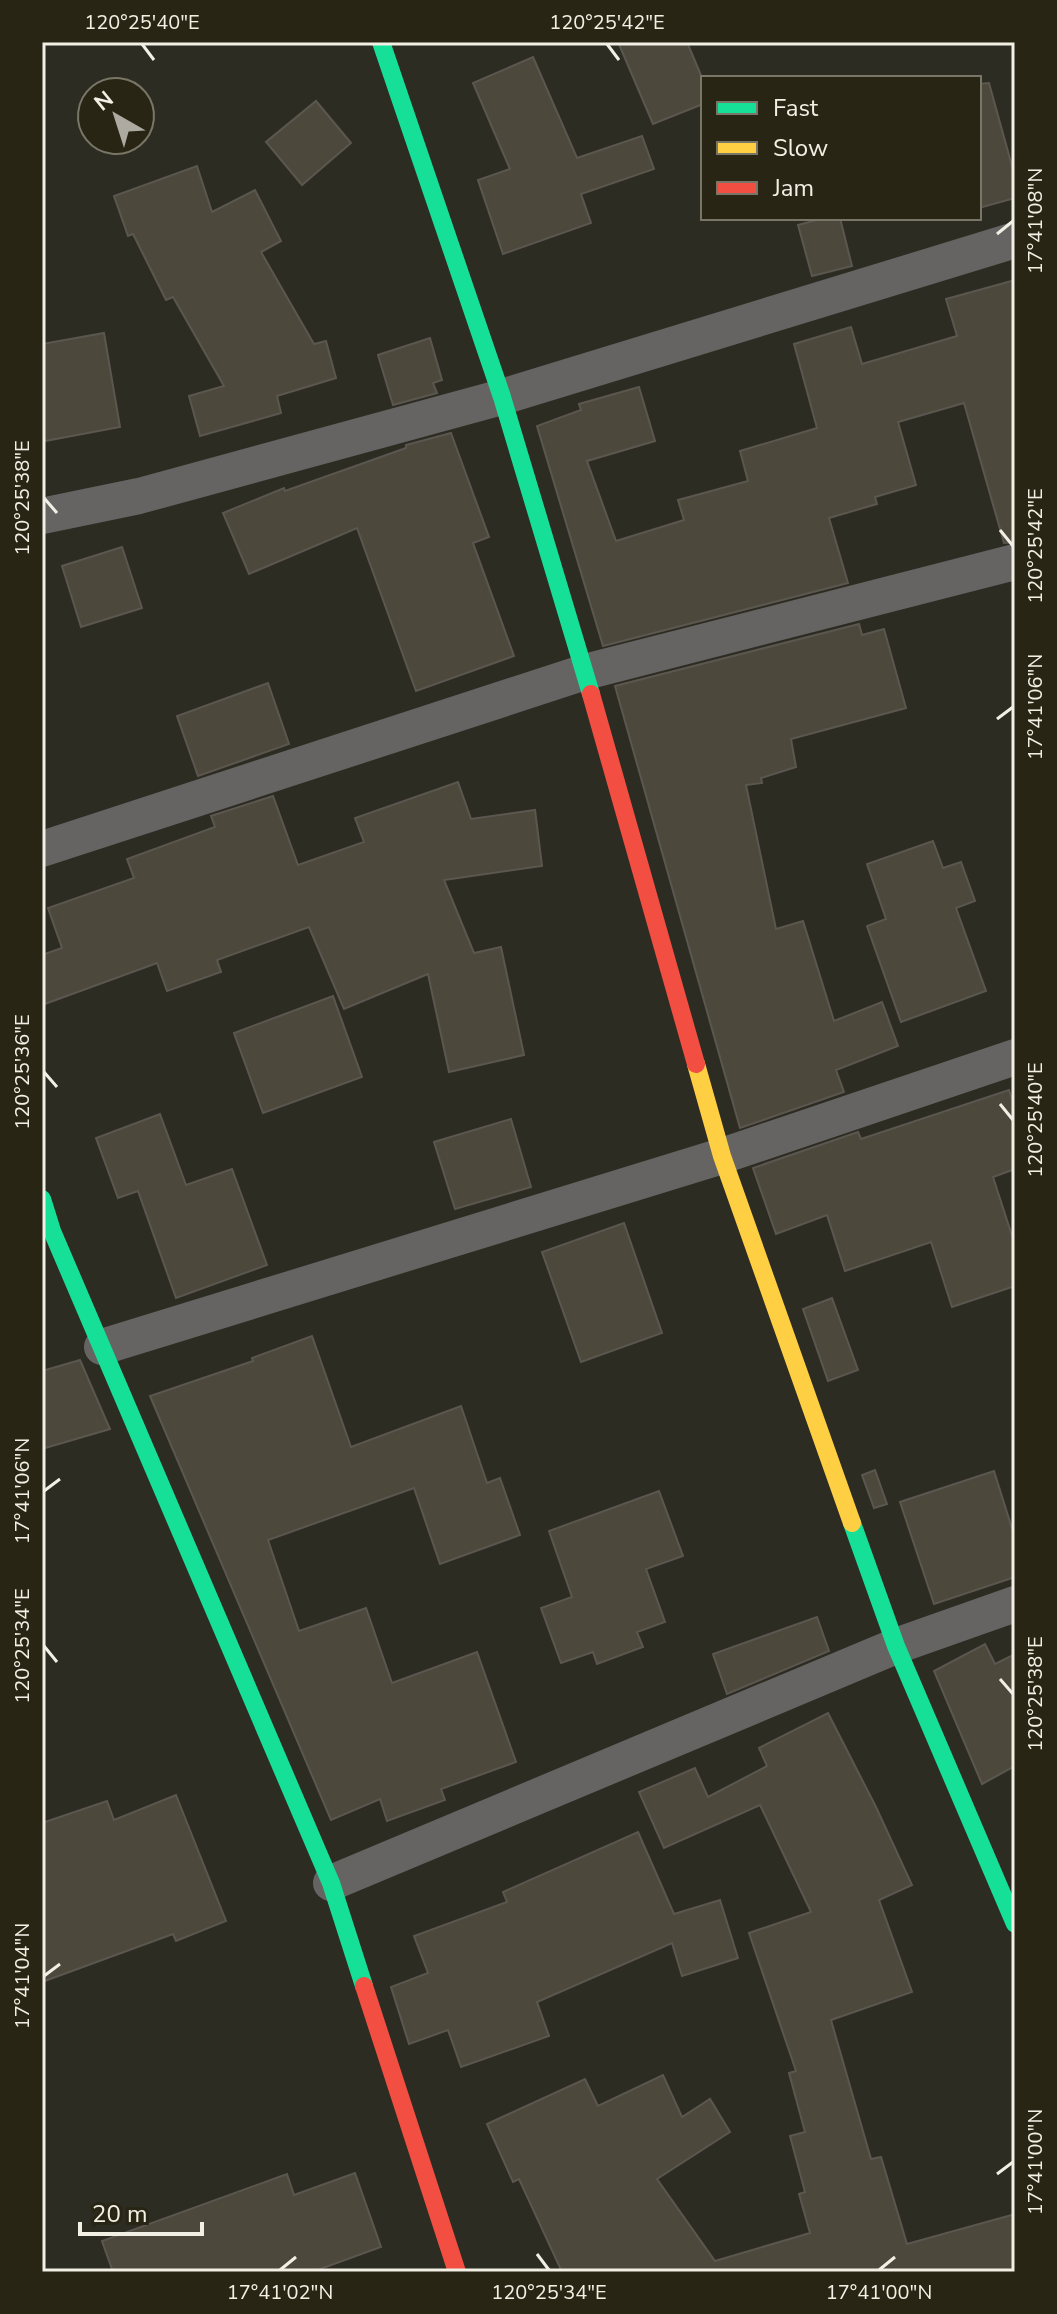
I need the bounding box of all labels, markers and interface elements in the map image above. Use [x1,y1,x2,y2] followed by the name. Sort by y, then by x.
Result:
[84,9,200,36] text: 120°25'40"E
[549,9,665,36] text: 120°25'42"E
[76,76,156,156] north arrow
[701,76,981,220] legend
[88,84,120,118] text: N
[773,92,819,124] text: Fast
[773,132,828,164] text: Slow
[1022,168,1049,274] text: 17°41'08"N
[772,172,814,204] text: Jam
[9,440,36,556] text: 120°25'38"E
[1022,488,1049,604] text: 120°25'42"E
[1022,654,1049,760] text: 17°41'06"N
[9,1014,36,1130] text: 120°25'36"E
[1022,1062,1049,1178] text: 120°25'40"E
[9,1438,36,1544] text: 17°41'06"N
[9,1588,36,1704] text: 120°25'34"E
[1022,1636,1049,1752] text: 120°25'38"E
[9,1923,36,2029] text: 17°41'04"N
[1022,2109,1049,2215] text: 17°41'00"N
[80,2186,202,2236] scale bar
[92,2198,148,2230] text: 20 m
[227,2279,333,2306] text: 17°41'02"N
[491,2279,607,2306] text: 120°25'34"E
[826,2279,932,2306] text: 17°41'00"N

